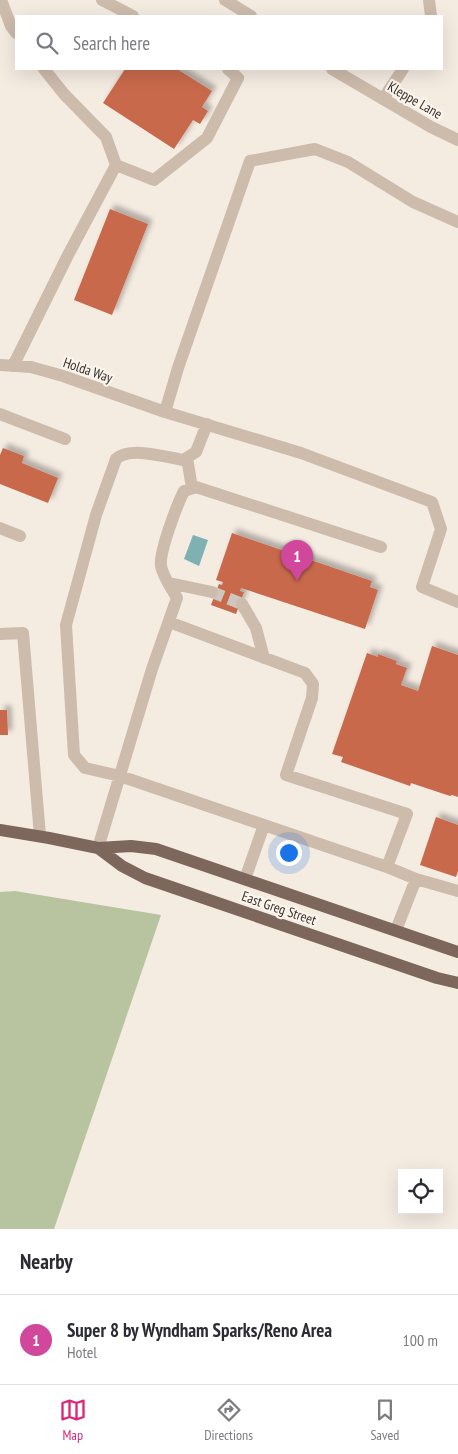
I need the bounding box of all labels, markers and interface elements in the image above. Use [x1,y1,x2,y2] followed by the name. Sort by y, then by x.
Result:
[15,15,443,70] search box
[33,29,61,57] icon: search
[73,31,150,55] text: Search here
[385,77,446,123] street label: Kleppe Lane
[61,353,116,387] street label: Holda Way
[281,540,313,581] pin: 1
[276,840,302,866] your location
[239,887,319,929] street label: East Greg Street
[398,1169,443,1214] map controls
[398,1169,443,1214] button: locate
[20,1248,73,1275] text: Nearby
[67,1318,332,1342] text: Super 8 by Wyndham Sparks/Reno Area
[32,1330,40,1350] text: 1
[403,1330,438,1350] text: 100 m
[67,1342,97,1362] text: Hotel
[59,1396,87,1444] tab: Map
[204,1396,253,1444] tab: Directions
[370,1396,399,1444] tab: Saved

